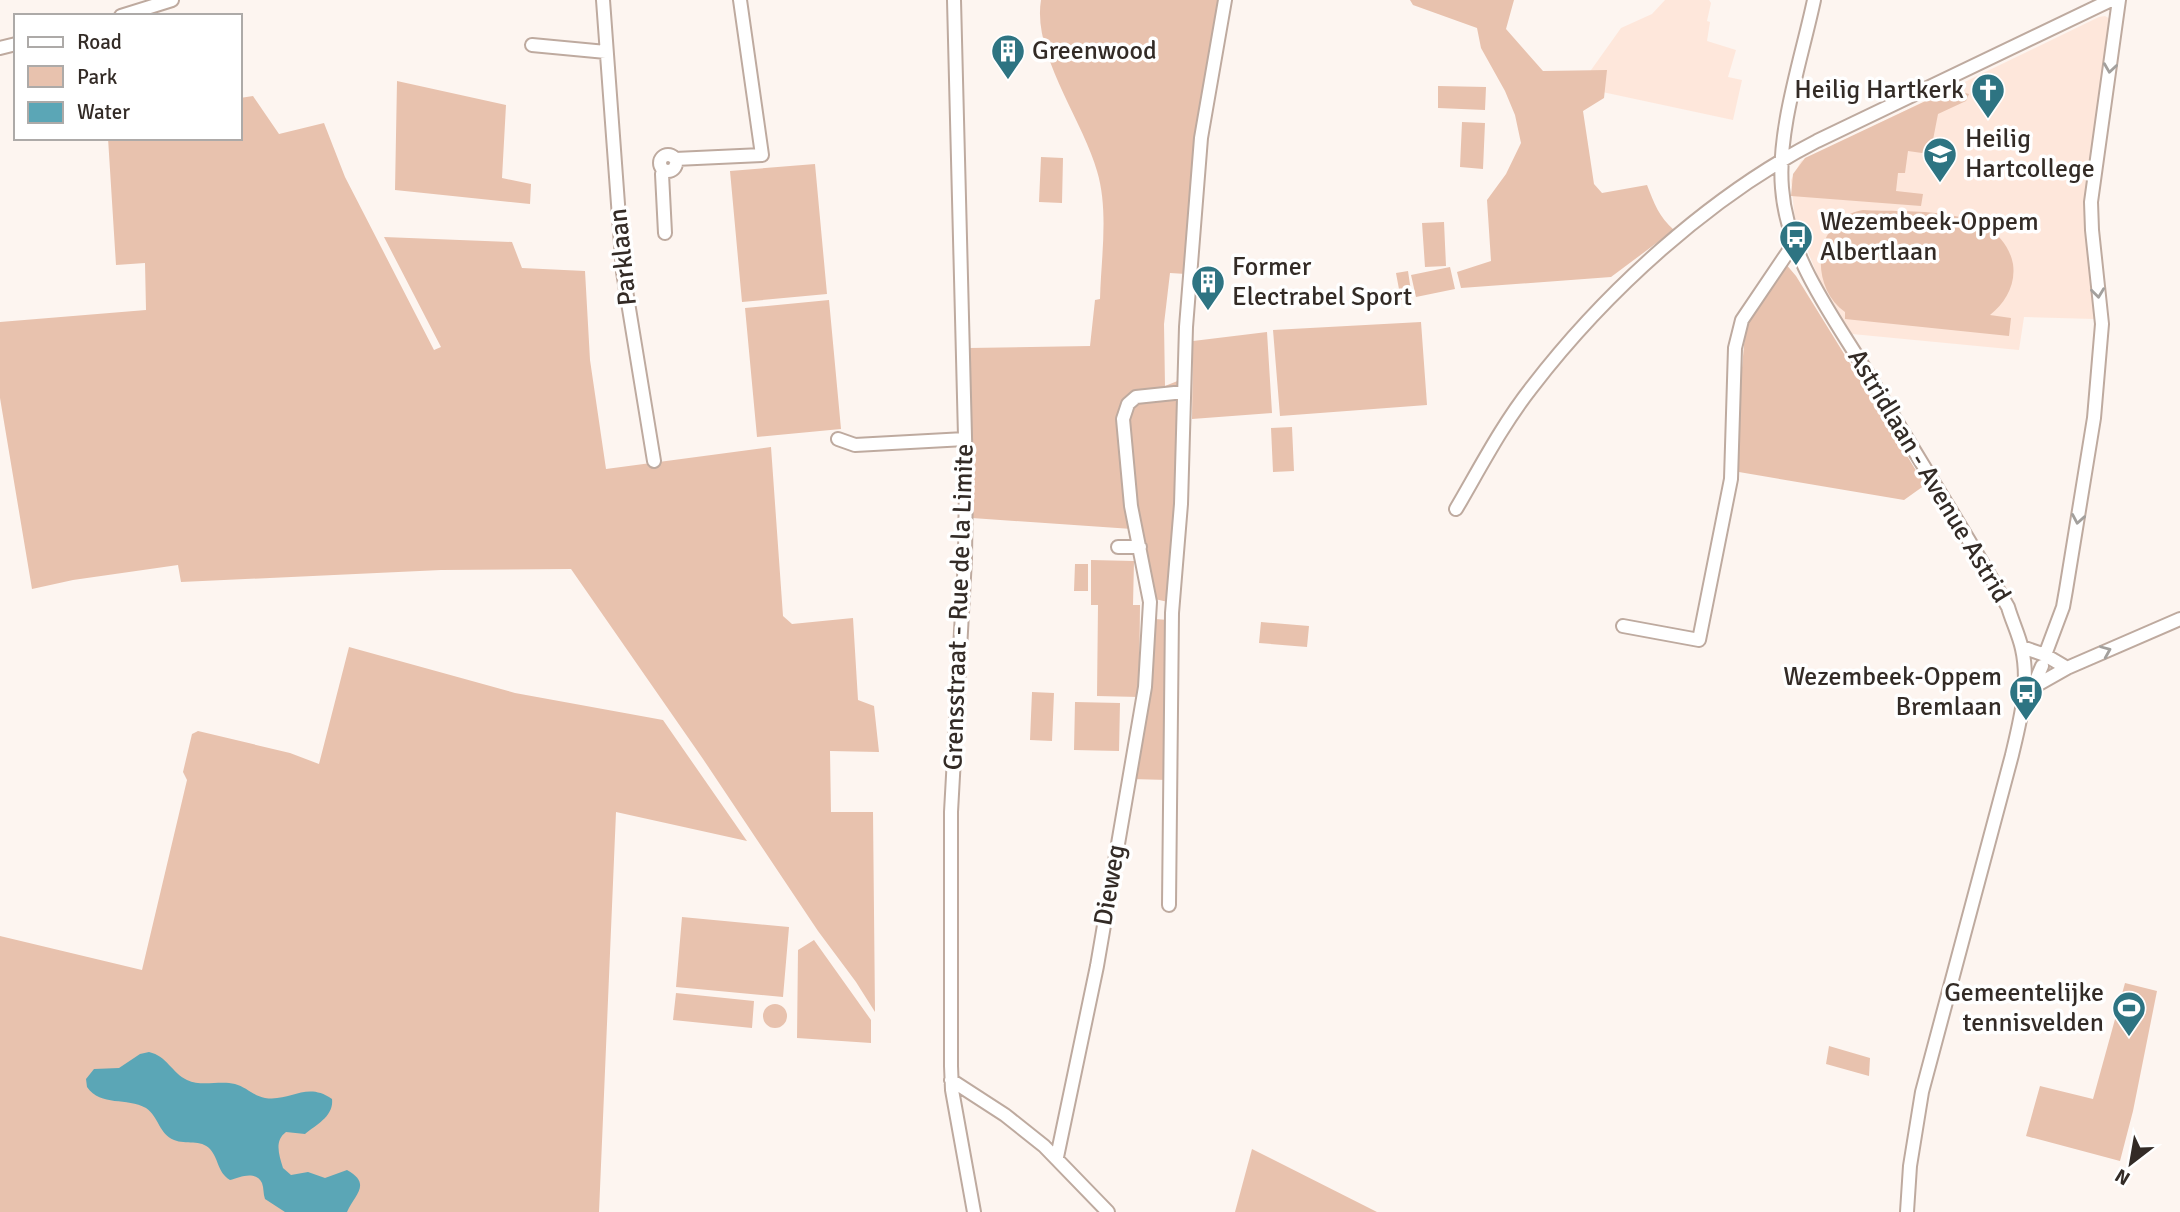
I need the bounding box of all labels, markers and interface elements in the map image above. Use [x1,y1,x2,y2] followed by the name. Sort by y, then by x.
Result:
[14,14,242,140] legend
[77,29,122,55] text: Road
[989,32,1027,81] building icon: Greenwood
[1032,35,1157,67] place label: Greenwood
[2102,62,2117,73] one-way arrow
[77,64,118,90] text: Park
[1969,71,2007,120] church icon: Heilig Hartkerk
[1794,74,1964,106] place label: Heilig Hartkerk
[77,99,130,125] text: Water
[1965,123,2095,185] place label: Heilig Hartcollege
[1921,135,1959,184] school or university icon: Heilig Hartcollege
[1820,206,2039,268] place label: Wezembeek-Oppem Albertlaan
[602,207,644,307] street label: Parklaan
[1777,218,1815,267] bus stop icon: Wezembeek-Oppem Albertlaan
[1232,251,1412,313] place label: Former Electrabel Sport
[1189,263,1227,312] building icon: Former Electrabel Sport
[2091,288,2106,299] one-way arrow
[1841,343,2017,609] street label: Astridlaan - Avenue Astrid
[937,443,981,771] street label: Grensstraat - Rue de la Limite
[2071,513,2086,525] one-way arrow
[2100,646,2112,660] one-way arrow
[1783,661,2002,723] place label: Wezembeek-Oppem Bremlaan
[2007,673,2045,722] bus stop icon: Wezembeek-Oppem Bremlaan
[1087,842,1133,928] street label: Dieweg
[1944,977,2104,1039] place label: Gemeentelijke tennisvelden
[2110,989,2148,1038] sports icon: Gemeentelijke tennisvelden
[2096,1128,2166,1198] north arrow
[2111,1163,2135,1190] text: N

